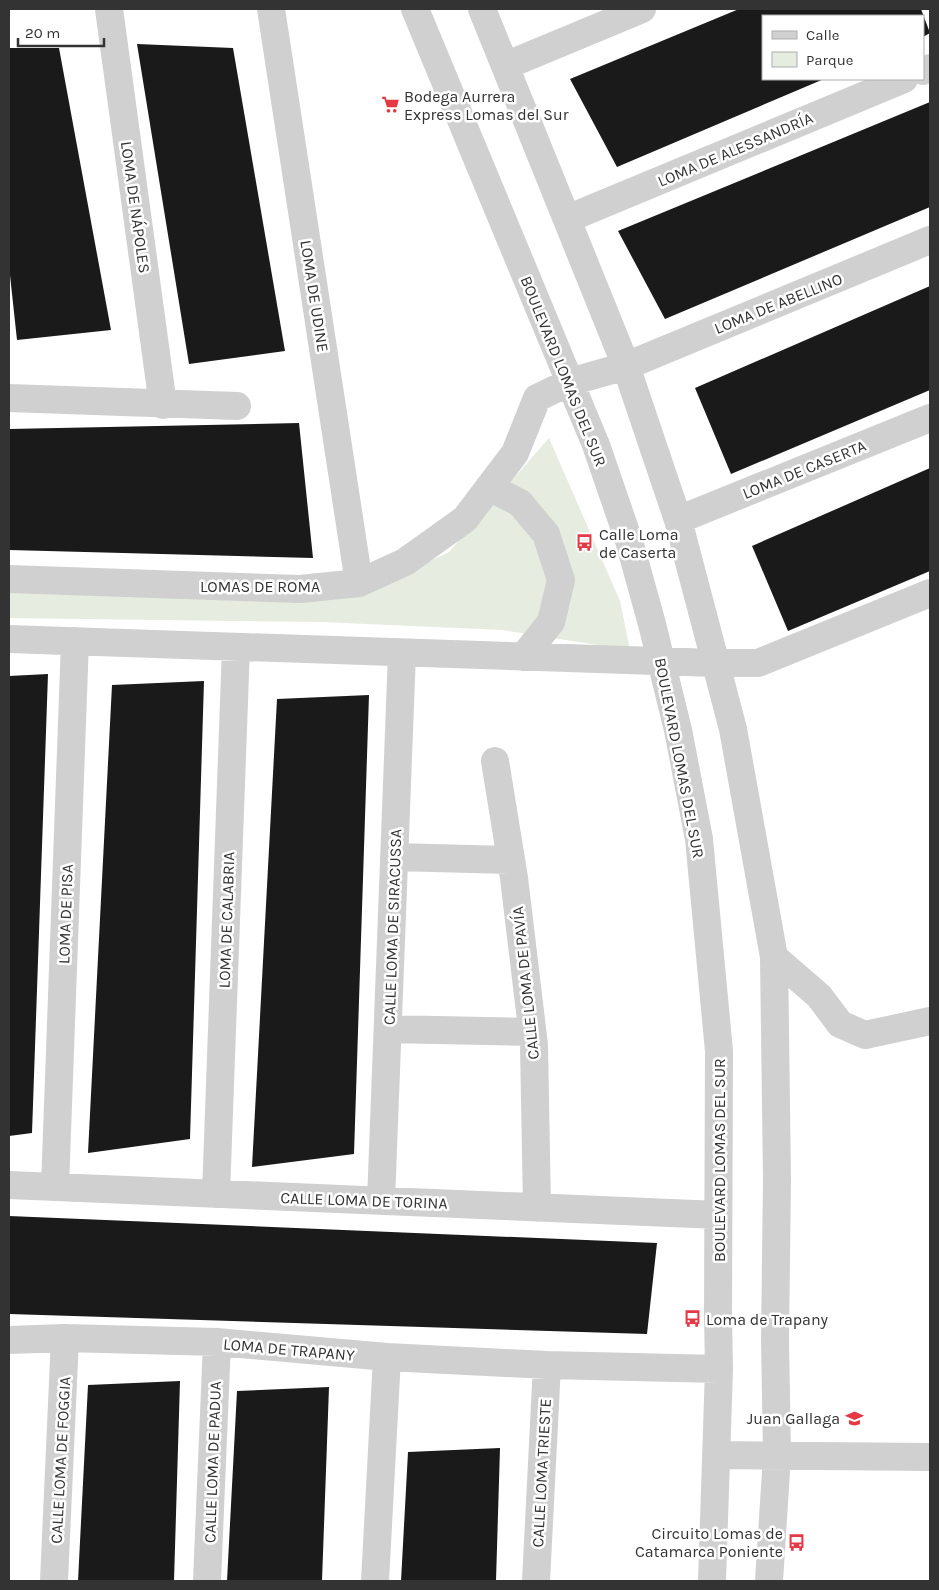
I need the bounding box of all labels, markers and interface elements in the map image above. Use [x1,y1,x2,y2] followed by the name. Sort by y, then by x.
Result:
[18,15,104,47] scale bar
[762,15,924,80] legend
[25,24,60,42] text: 20 m
[806,26,840,44] text: Calle
[806,51,854,69] text: Parque
[404,87,569,124] place label: Bodega Aurrera Express Lomas del Sur
[380,95,400,115] supermarket icon: Bodega Aurrera Express Lomas del Sur
[655,108,816,191] street label: LOMA DE ALESSANDRÍA
[117,140,154,274] street label: LOMA DE NÁPOLES
[296,239,333,353] street label: LOMA DE UDINE
[711,269,845,338] street label: LOMA DE ABELLINO
[517,273,611,469] street label: BOULEVARD LOMAS DEL SUR
[740,436,869,503] street label: LOMA DE CASERTA
[599,525,679,562] place label: Calle Loma de Caserta
[575,533,595,553] bus stop icon: Calle Loma de Caserta
[200,577,320,596] street label: LOMAS DE ROMA
[651,656,708,860] street label: BOULEVARD LOMAS DEL SUR
[380,829,405,1025] street label: CALLE LOMA DE SIRACUSSA
[215,851,238,989] street label: LOMA DE CALABRIA
[54,864,77,964] street label: LOMA DE PISA
[508,905,543,1061] street label: CALLE LOMA DE PAVÍA
[710,1058,729,1262] street label: BOULEVARD LOMAS DEL SUR
[280,1188,448,1213] street label: CALLE LOMA DE TORINA
[682,1309,702,1329] bus stop icon: Loma de Trapany
[706,1310,829,1329] place label: Loma de Trapany
[222,1334,356,1365] street label: LOMA DE TRAPANY
[47,1376,74,1544] street label: CALLE LOMA DE FOGGIA
[200,1381,225,1543] street label: CALLE LOMA DE PADUA
[528,1398,555,1548] street label: CALLE LOMA TRIESTE
[844,1408,864,1428] school or university icon: Juan Gallaga
[747,1409,840,1428] place label: Juan Gallaga
[635,1524,783,1561] place label: Circuito Lomas de Catamarca Poniente
[787,1532,807,1552] bus stop icon: Circuito Lomas de Catamarca Poniente

